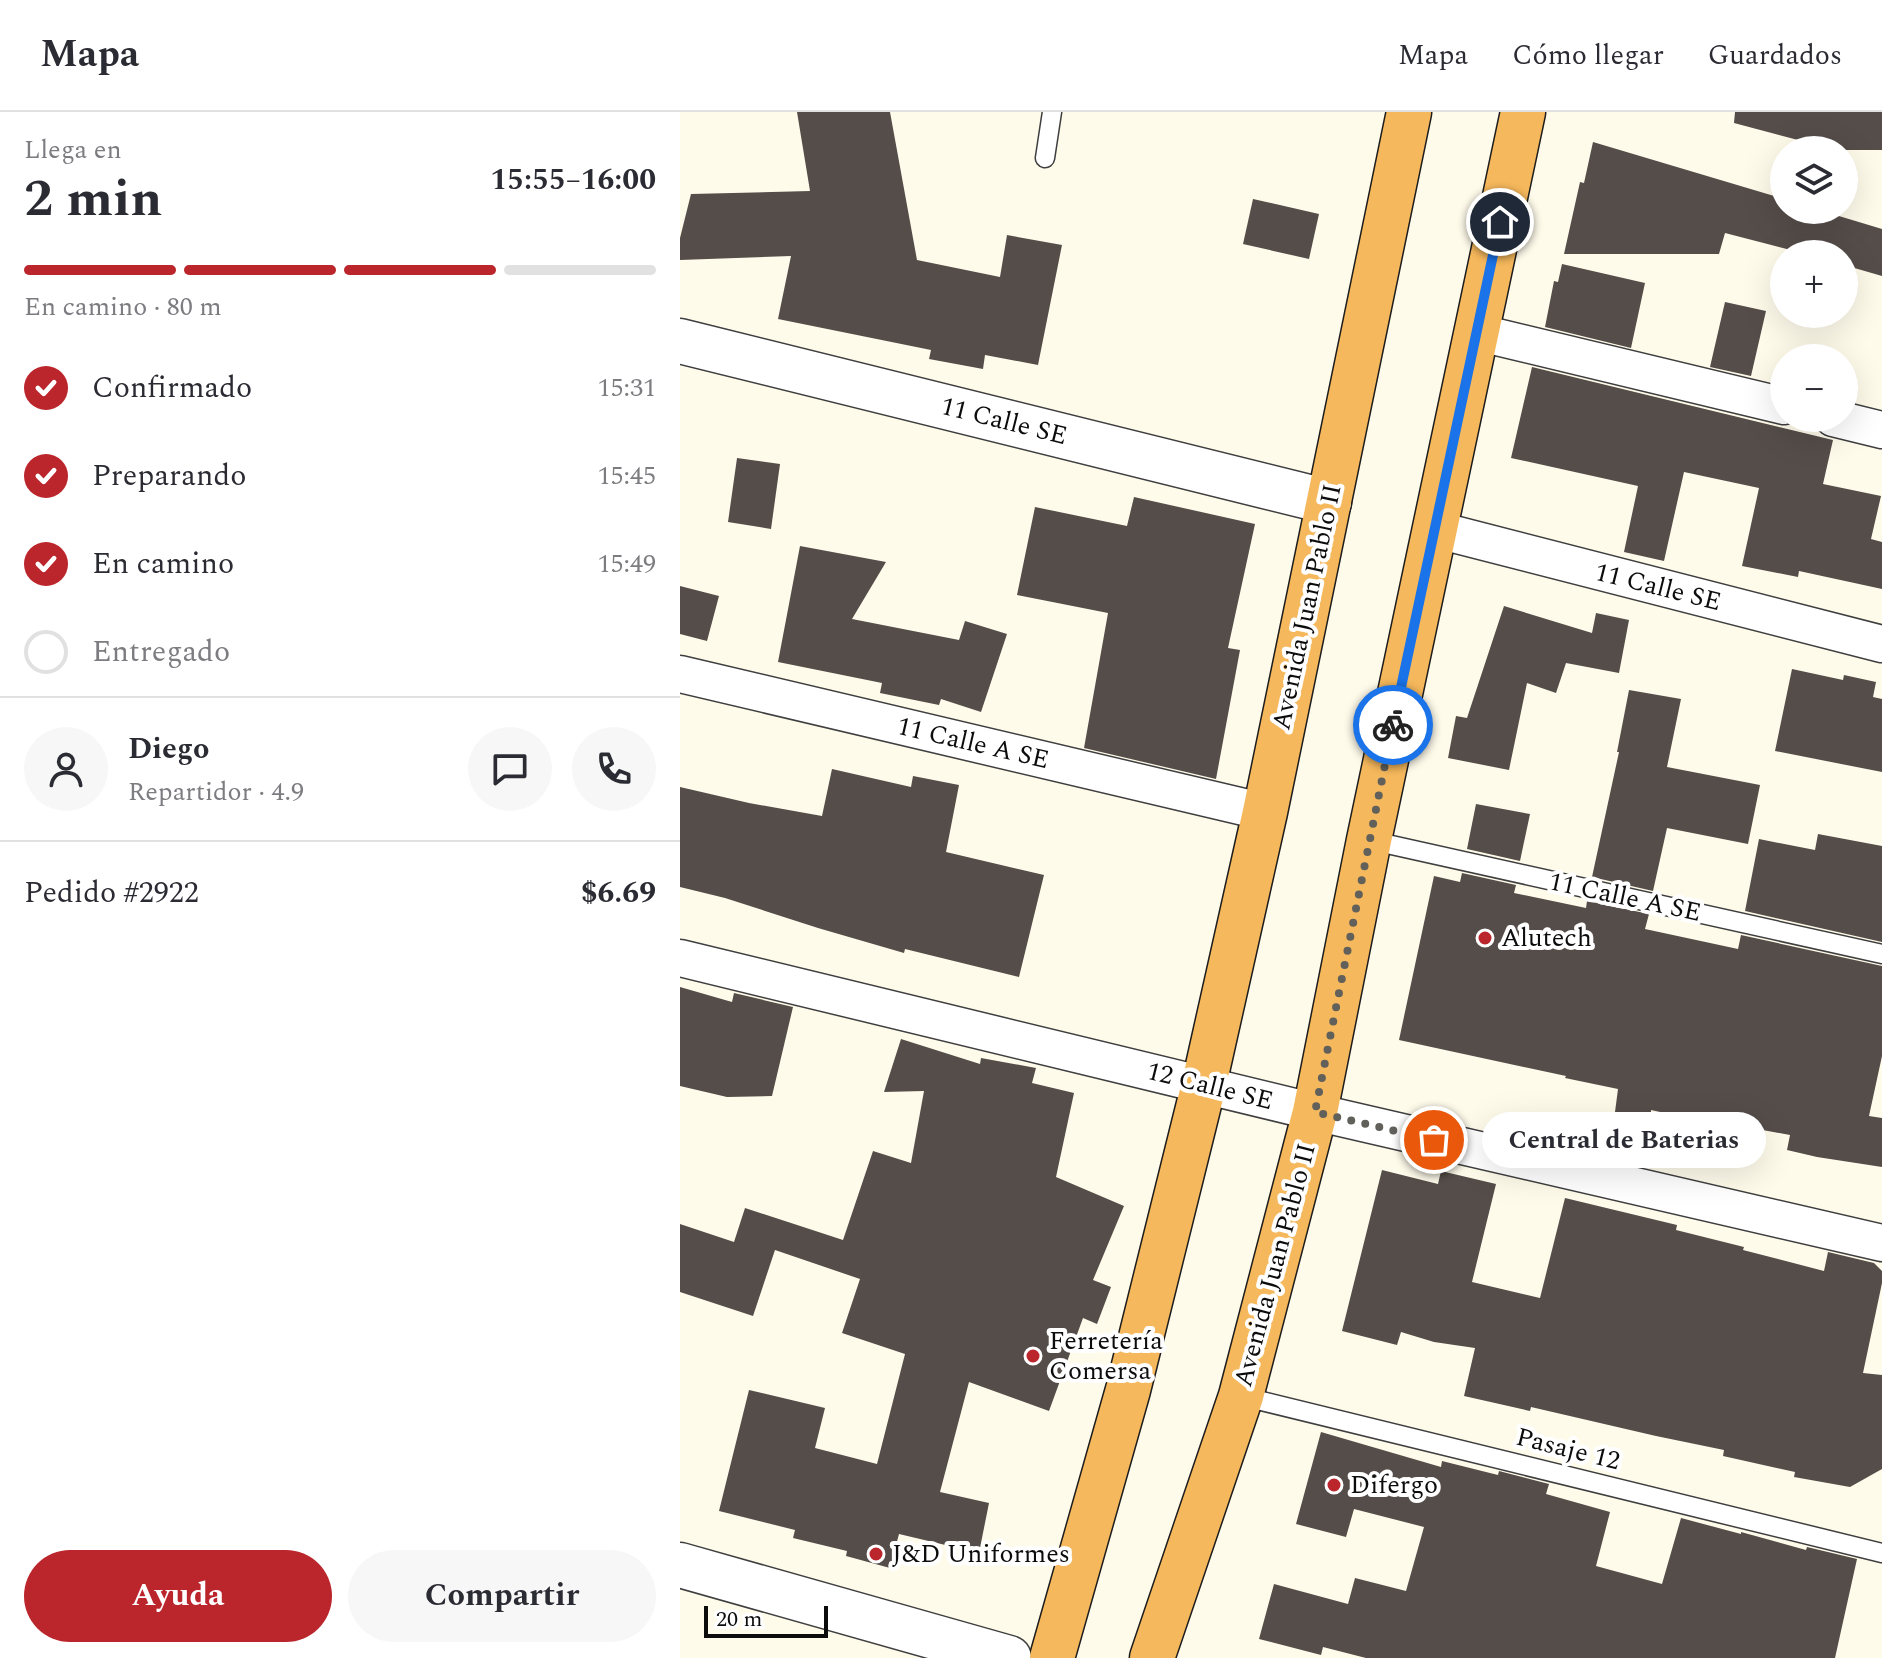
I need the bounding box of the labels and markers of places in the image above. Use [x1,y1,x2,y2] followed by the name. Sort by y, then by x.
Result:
[1466,188,1534,256] pin
[1501,918,1592,958] place label: Alutech
[1476,929,1494,947] marker: Alutech
[1400,1106,1468,1174] pin
[1482,1112,1766,1168] callout: Central de Baterias
[1049,1321,1163,1391] place label: Ferretería Comersa
[1024,1347,1042,1365] marker: Ferretería Comersa
[1350,1465,1438,1505] place label: Difergo
[1325,1476,1343,1494] marker: Difergo
[892,1534,1070,1574] place label: J&D Uniformes
[867,1545,885,1563] marker: J&D Uniformes

